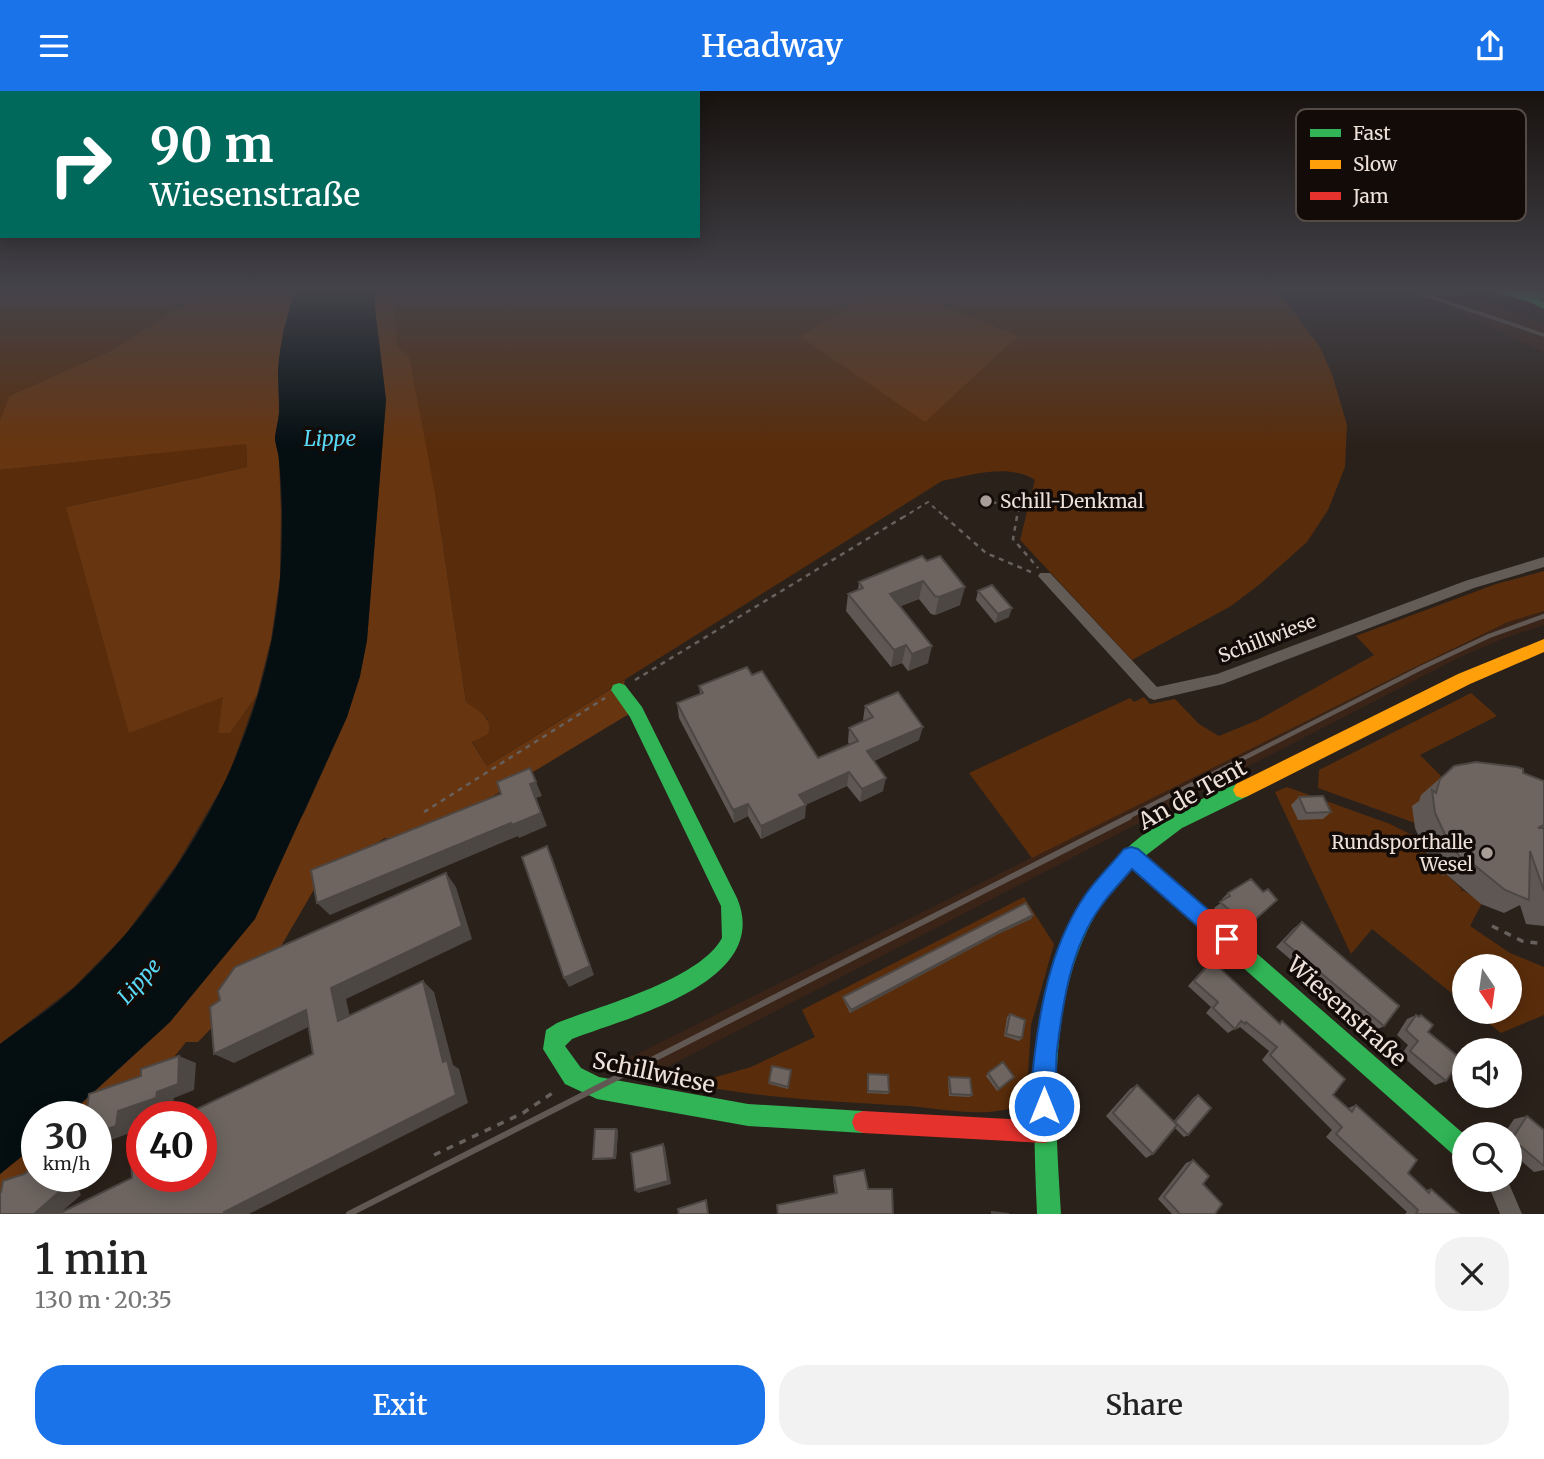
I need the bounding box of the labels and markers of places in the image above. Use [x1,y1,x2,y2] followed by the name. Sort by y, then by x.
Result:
[1000,489,1144,513] place label: Schill-Denkmal
[978,493,994,509] marker: Schill-Denkmal
[1331,830,1473,876] place label: Rundsporthalle Wesel
[1479,845,1495,861] marker: Rundsporthalle Wesel
[1197,909,1257,969] pin

